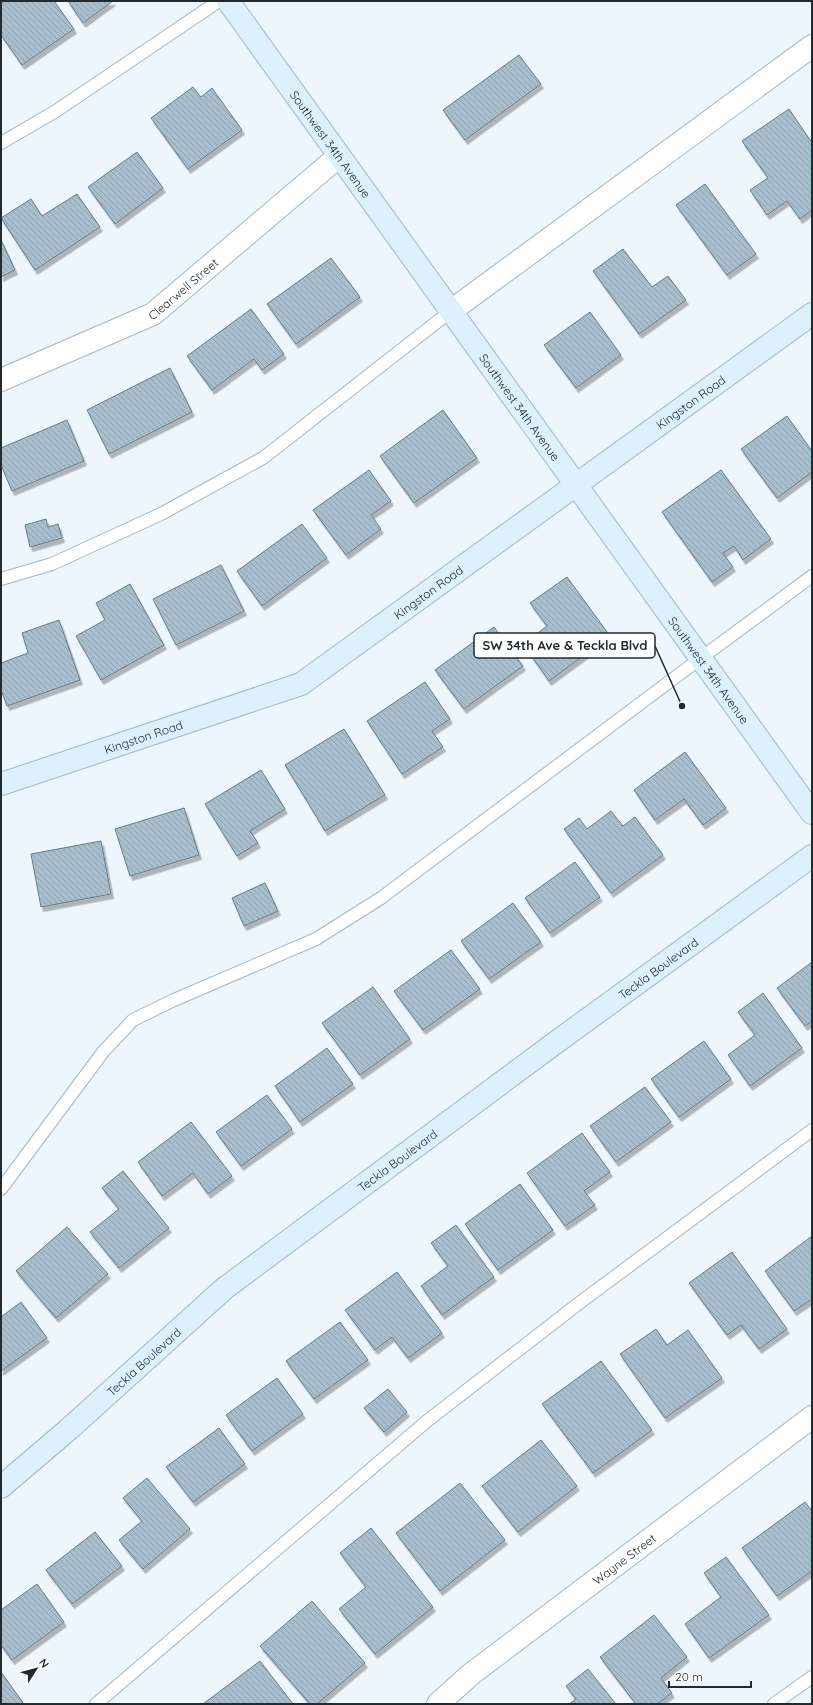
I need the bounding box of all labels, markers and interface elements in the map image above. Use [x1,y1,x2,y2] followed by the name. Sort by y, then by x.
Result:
[287,87,374,201] street label: Southwest 34th Avenue
[146,255,221,323] street label: Clearwell Street
[476,350,564,464] street label: Southwest 34th Avenue
[653,372,728,432] street label: Kingston Road
[390,562,466,622] street label: Kingston Road
[666,613,753,727] street label: Southwest 34th Avenue
[474,633,655,658] callout: SW 34th Ave & Teckla Blvd
[483,637,647,653] text: SW 34th Ave & Teckla Blvd
[102,716,185,757] street label: Kingston Road
[615,934,701,1002] street label: Teckla Boulevard
[354,1126,440,1195] street label: Teckla Boulevard
[103,1324,184,1399] street label: Teckla Boulevard
[589,1530,659,1588] street label: Wayne Street
[16,1649,56,1689] north arrow
[36,1656,52,1671] text: N
[669,1663,751,1689] scale bar
[675,1669,703,1684] text: 20 m

